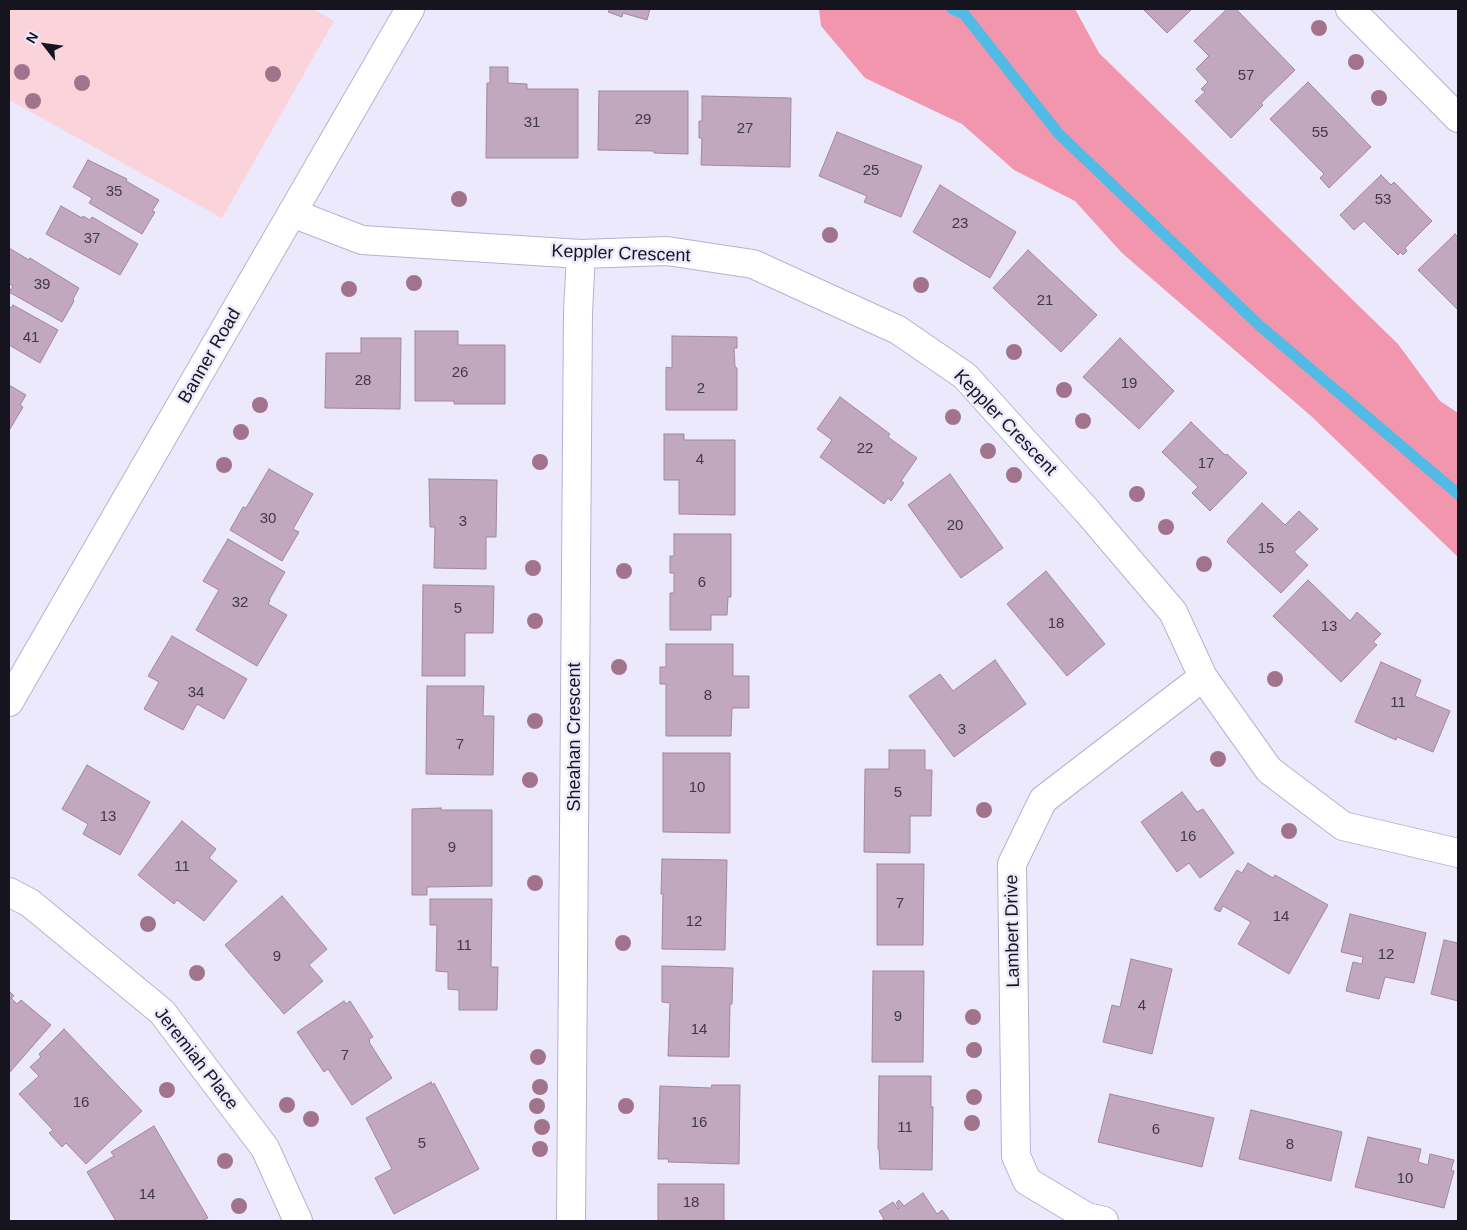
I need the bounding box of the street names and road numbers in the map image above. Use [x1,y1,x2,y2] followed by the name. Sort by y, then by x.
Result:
[551,241,691,267] street label: Keppler Crescent
[174,305,246,407] street label: Banner Road
[949,365,1061,481] street label: Keppler Crescent
[564,662,586,812] street label: Sheahan Crescent
[1001,874,1025,988] street label: Lambert Drive
[149,1003,243,1115] street label: Jeremiah Place

